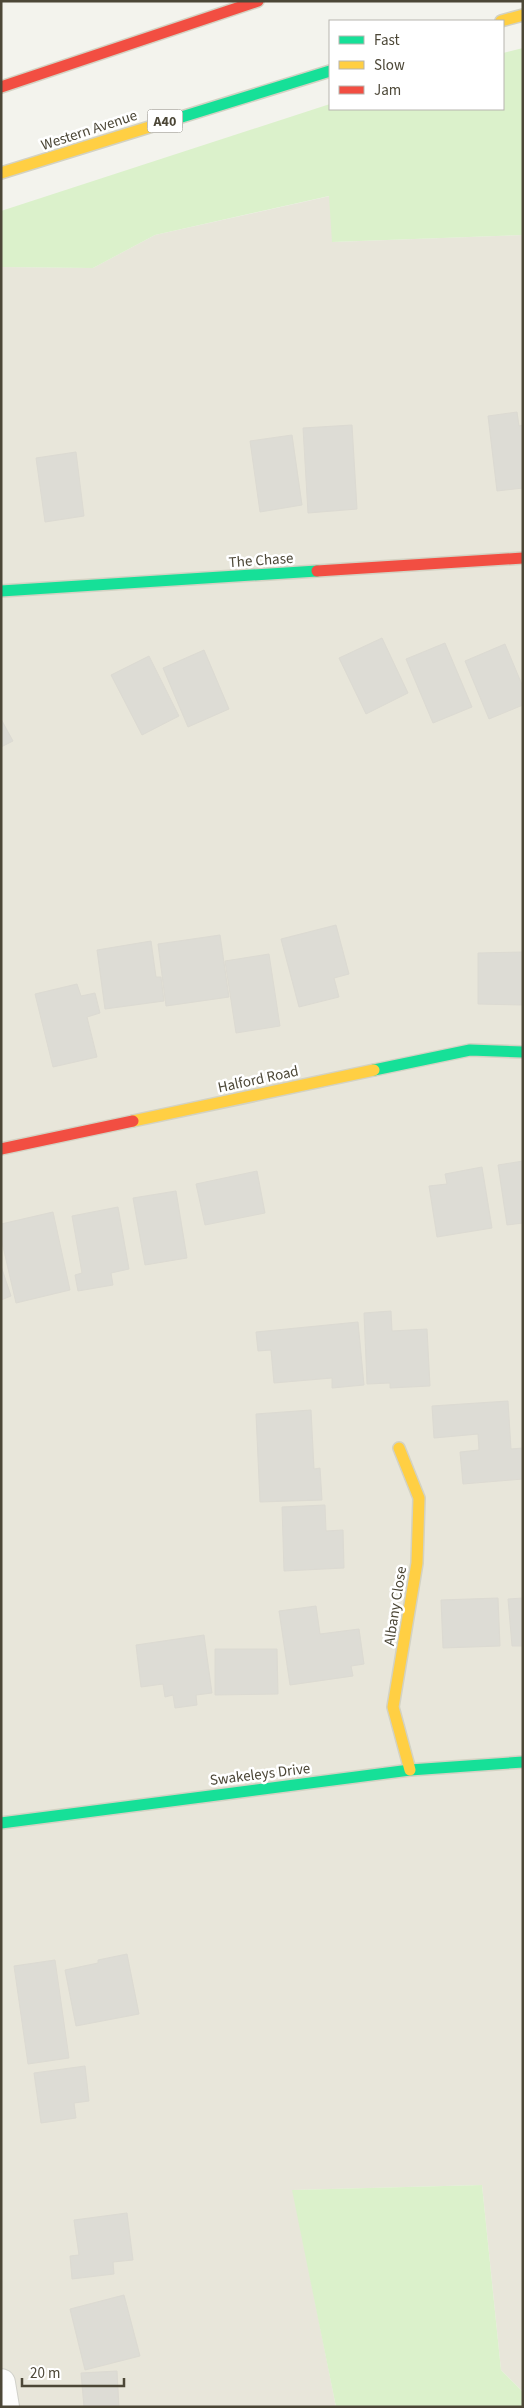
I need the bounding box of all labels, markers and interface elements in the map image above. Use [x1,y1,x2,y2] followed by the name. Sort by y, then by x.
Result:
[329,20,504,110] legend
[374,30,400,51] text: Fast
[374,55,405,76] text: Slow
[374,80,401,101] text: Jam
[38,105,140,156] street label: Western Avenue
[148,110,182,132] road number: A40
[228,548,294,573] street label: The Chase
[216,1061,300,1098] street label: Halford Road
[379,1565,412,1647] street label: Albany Close
[209,1758,311,1791] street label: Swakeleys Drive
[22,2356,125,2388] scale bar
[30,2363,60,2384] text: 20 m

